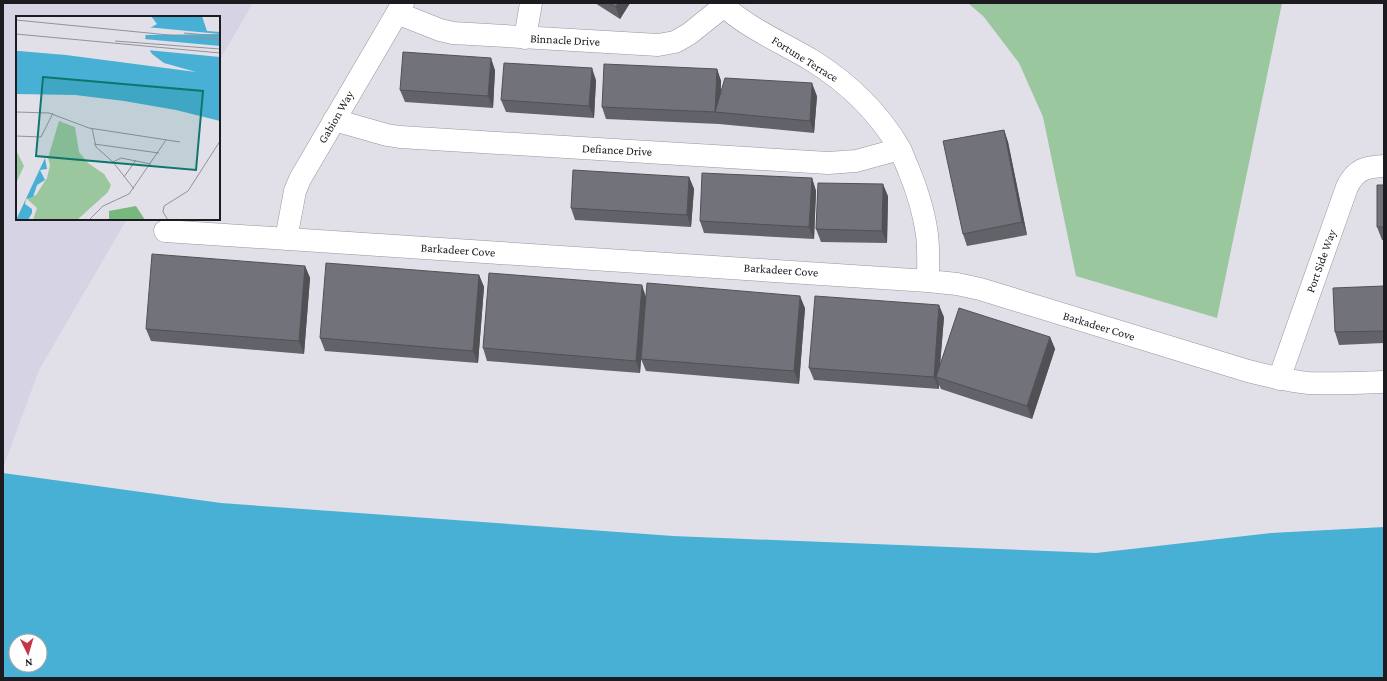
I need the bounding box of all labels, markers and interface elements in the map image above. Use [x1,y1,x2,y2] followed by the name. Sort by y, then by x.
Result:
[16,16,220,220] inset map
[530,31,600,49] street label: Binnacle Drive
[769,33,841,85] street label: Fortune Terrace
[315,88,357,146] street label: Gabion Way
[582,141,652,159] street label: Defiance Drive
[1303,227,1339,295] street label: Port Side Way
[420,240,496,260] street label: Barkadeer Cove
[743,260,819,280] street label: Barkadeer Cove
[1061,308,1137,344] street label: Barkadeer Cove
[8,633,48,673] north arrow
[24,657,33,669] text: N

